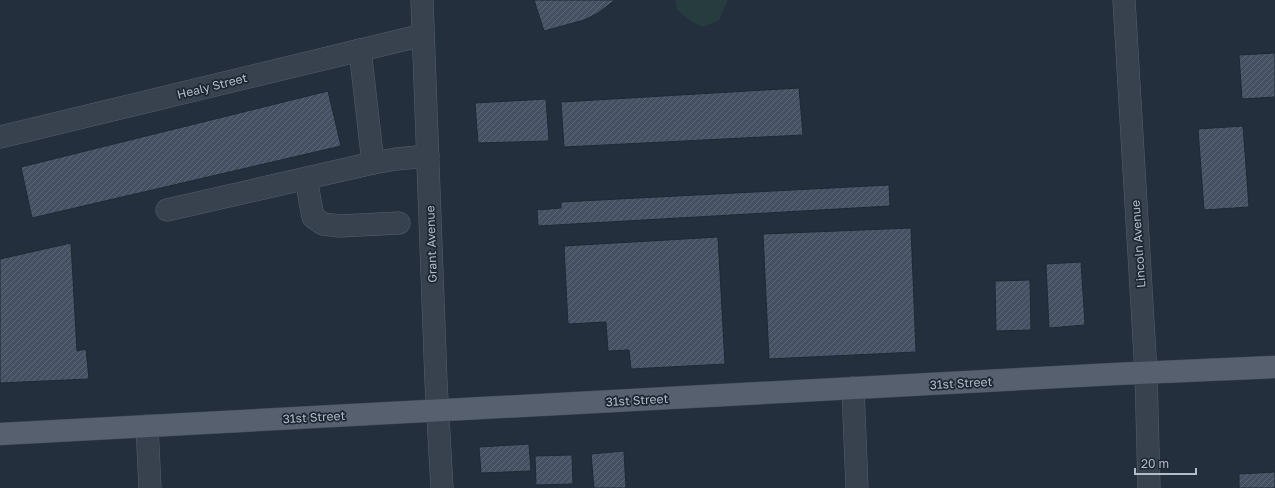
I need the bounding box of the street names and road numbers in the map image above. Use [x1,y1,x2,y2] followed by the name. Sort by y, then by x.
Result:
[175,70,249,102] street label: Healy Street
[1127,200,1149,288] street label: Lincoln Avenue
[422,205,440,283] street label: Grant Avenue
[929,374,993,392] street label: 31st Street
[605,391,669,409] street label: 31st Street
[282,408,346,426] street label: 31st Street

